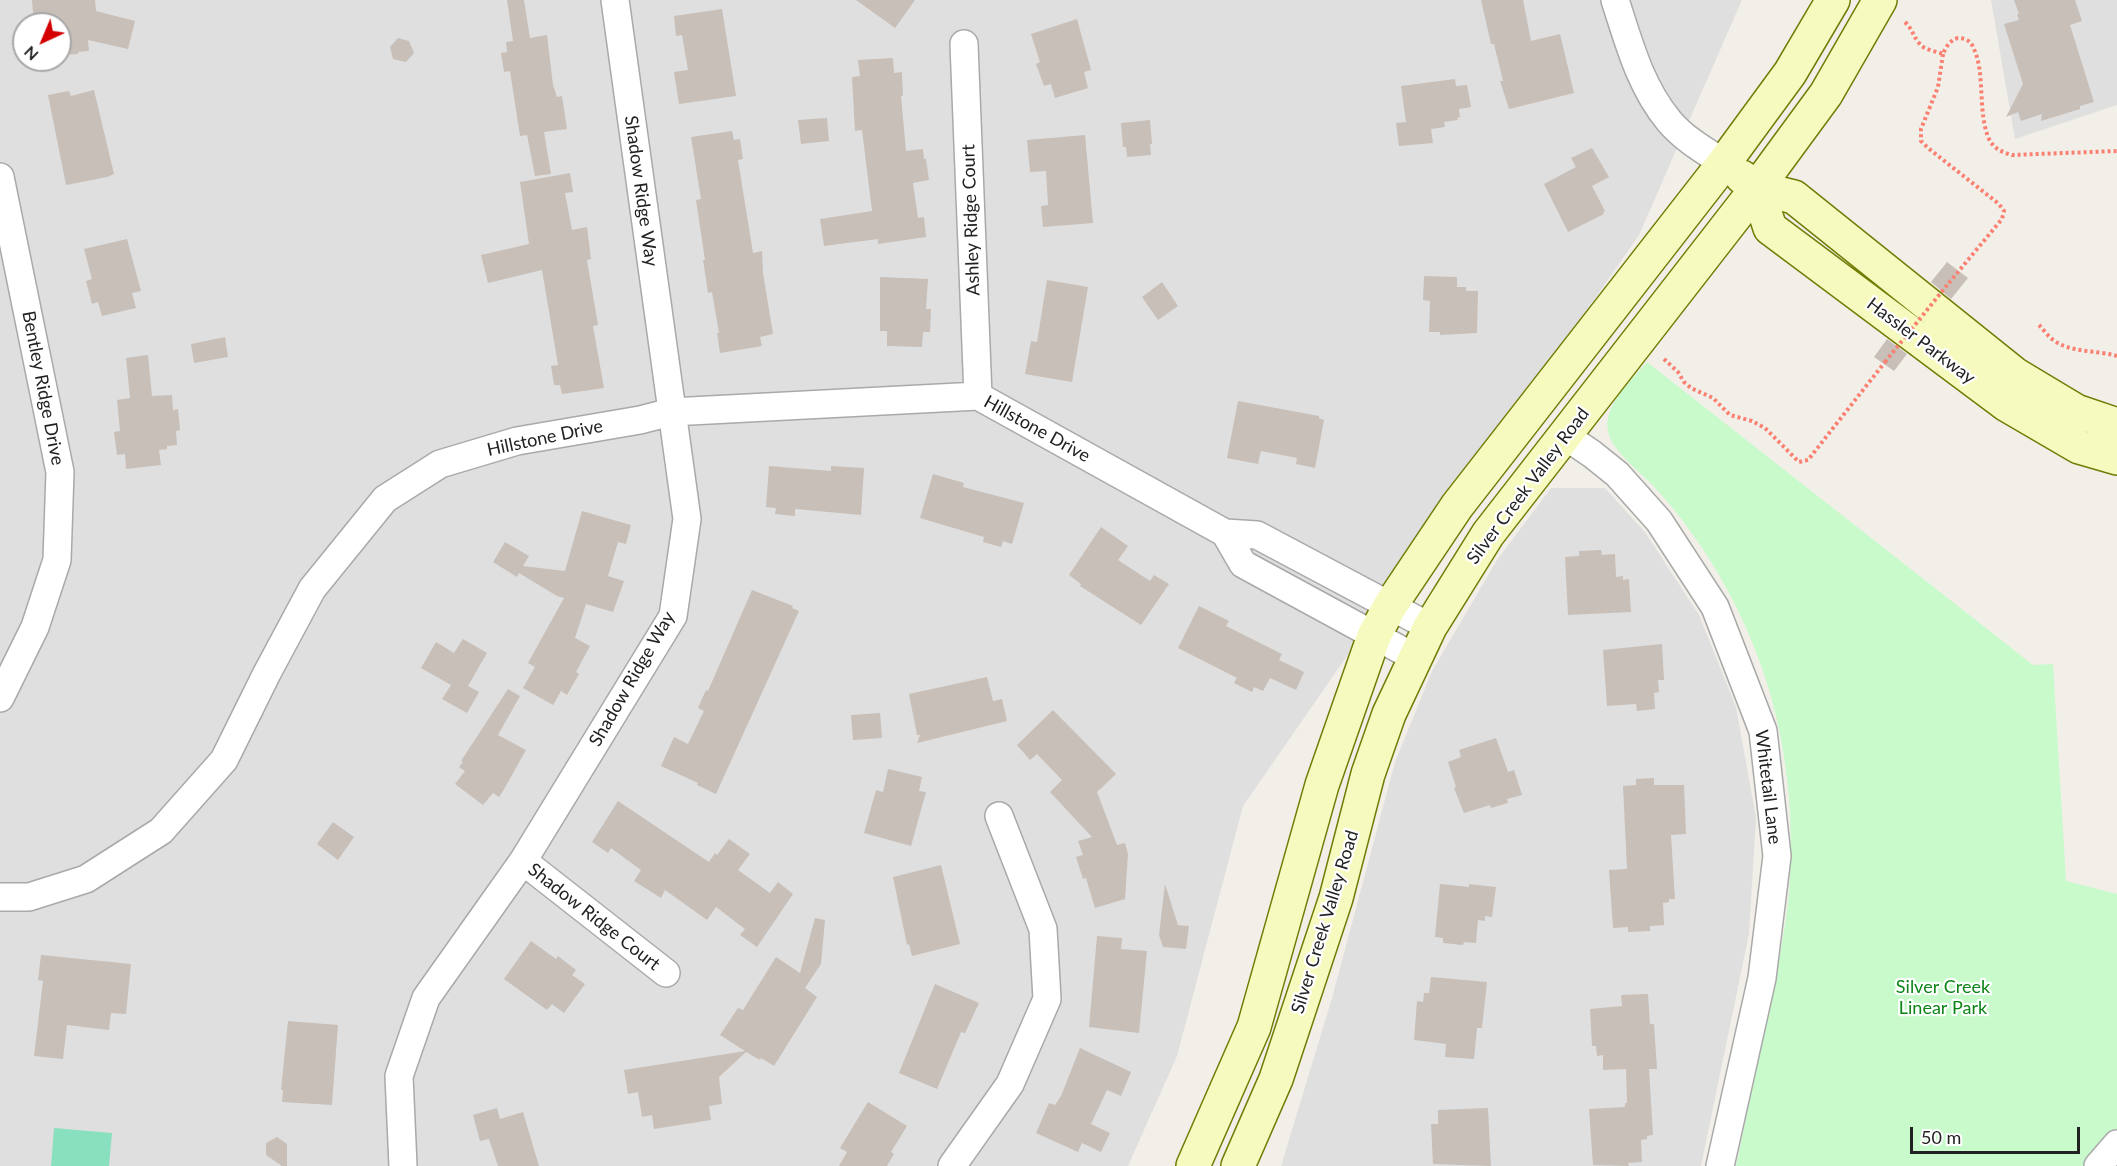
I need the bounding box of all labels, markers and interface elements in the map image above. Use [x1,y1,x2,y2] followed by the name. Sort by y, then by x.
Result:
[12,12,72,72] north arrow
[20,43,42,65] text: N
[620,114,662,268] street label: Shadow Ridge Way
[958,144,984,296] street label: Ashley Ridge Court
[1863,293,1979,389] street label: Hassler Parkway
[17,309,69,467] street label: Bentley Ridge Drive
[980,391,1094,467] street label: Hillstone Drive
[1462,404,1594,568] street label: Silver Creek Valley Road
[485,415,605,461] street label: Hillstone Drive
[585,608,679,750] street label: Shadow Ridge Way
[1750,729,1786,845] street label: Whitetail Lane
[1287,828,1363,1016] street label: Silver Creek Valley Road
[524,859,664,975] street label: Shadow Ridge Court
[1896,976,1990,1018] park label: Silver Creek Linear Park
[1913,1115,2082,1153] scale bar
[1921,1126,1961,1148] text: 50 m

